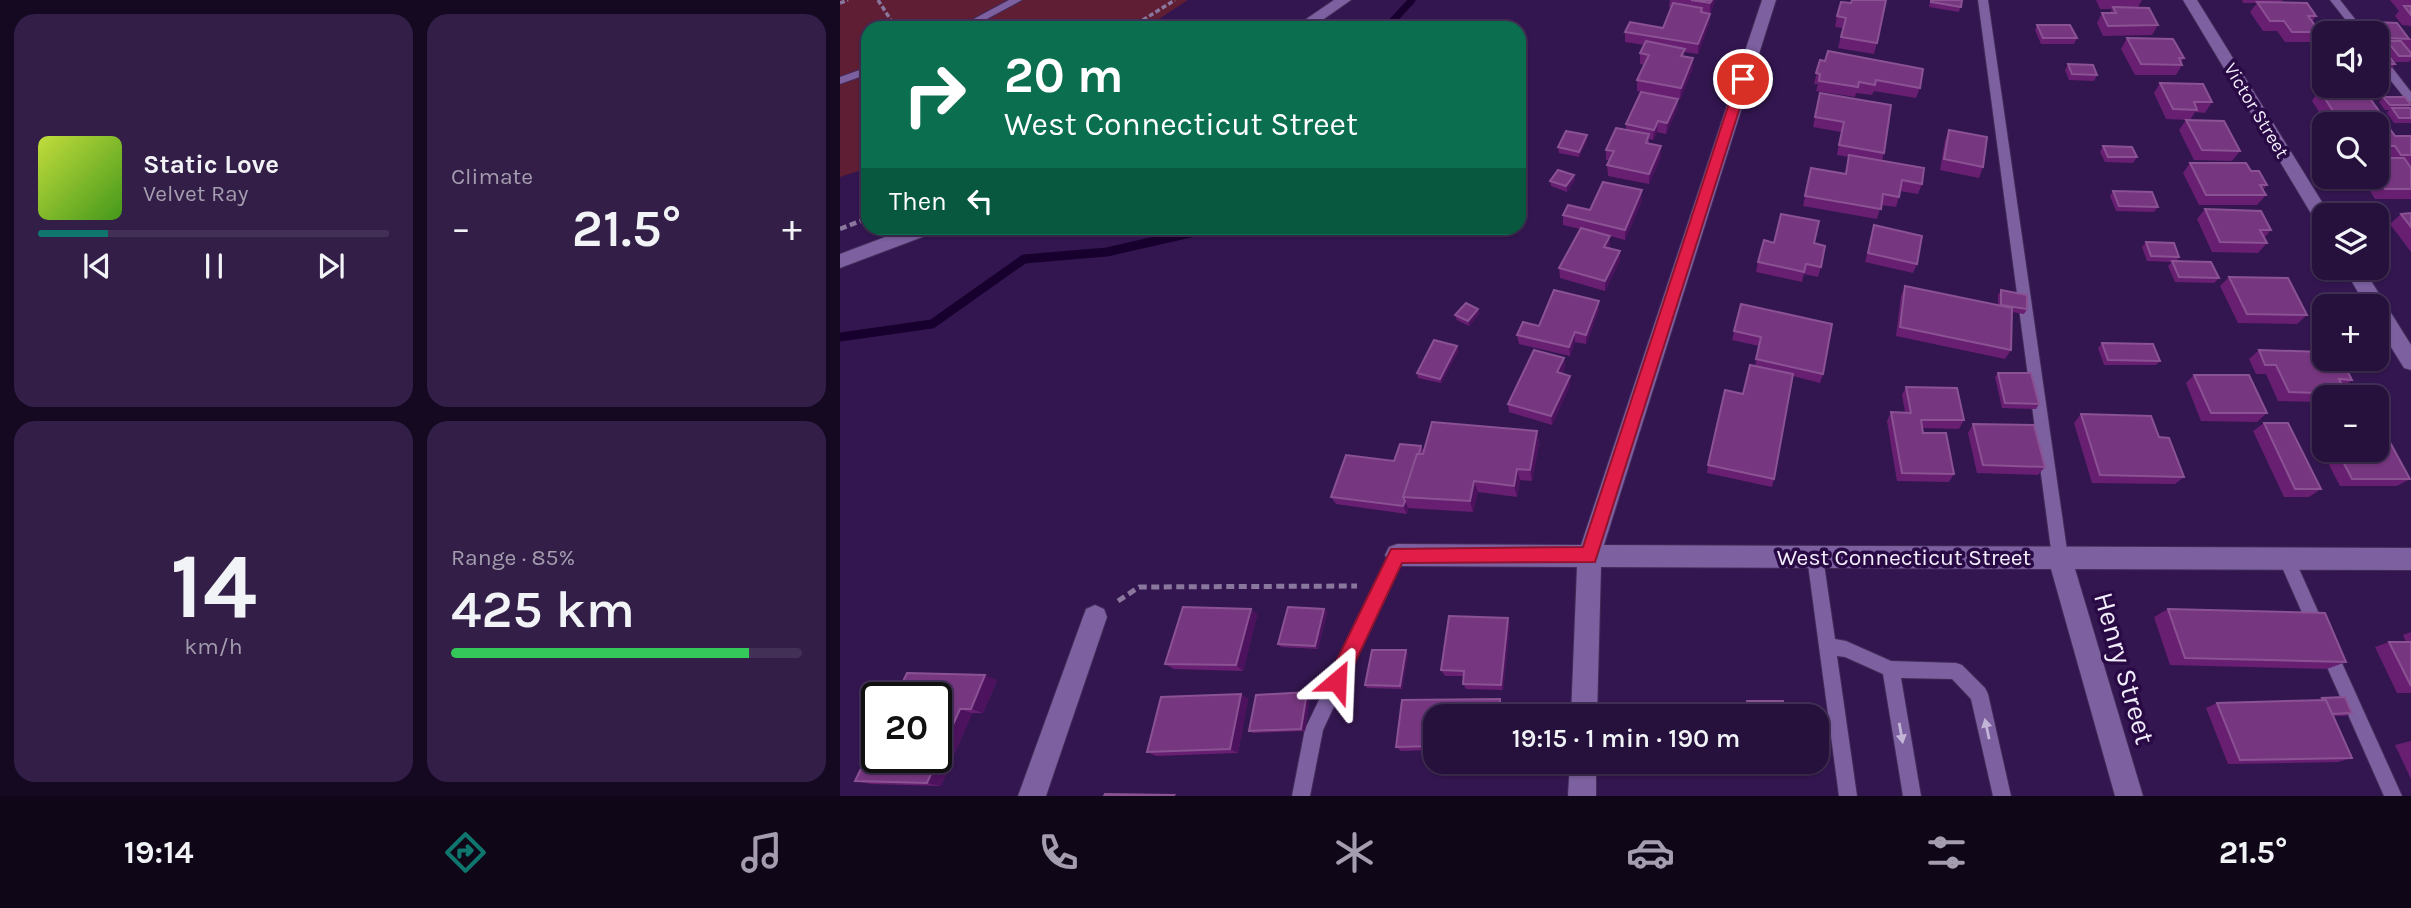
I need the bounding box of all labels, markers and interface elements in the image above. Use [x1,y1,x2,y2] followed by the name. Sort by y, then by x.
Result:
[2312,21,2389,462] map controls
[2312,21,2389,98] button: sound
[1004,47,1124,104] text: 20 m
[889,49,980,140] icon: right
[1713,49,1773,109] pin
[2219,59,2293,162] street label: Victor Street
[1724,60,1762,98] icon: arrive
[1004,106,1358,143] text: West Connecticut Street
[2312,112,2389,189] button: search
[143,149,279,180] text: Static Love
[451,163,533,190] text: Climate
[143,180,248,207] text: Velvet Ray
[961,182,999,220] icon: left
[889,186,947,217] text: Then
[572,198,681,259] text: 21.5°
[2312,203,2389,280] button: layers
[451,206,471,251] text: −
[782,206,802,251] text: +
[78,247,116,285] icon: previous
[195,247,233,285] icon: pause
[312,247,350,285] icon: next
[2312,294,2389,371] button: +
[2312,385,2389,462] button: −
[170,534,257,640] text: 14
[451,544,575,571] text: Range · 85%
[1777,544,2032,571] street label: West Connecticut Street
[451,579,635,640] text: 425 km
[2087,588,2162,748] street label: Henry Street
[184,633,243,660] text: km/h
[1300,644,1374,718] position arrow
[861,682,952,773] speed limit sign: 20
[1982,718,1993,740] one-way arrow
[1896,722,1907,744] one-way arrow
[1512,723,1740,754] text: 19:15 · 1 min · 190 m
[441,828,490,877] icon: directions
[737,828,786,877] icon: music
[1034,828,1083,877] icon: phone
[1330,828,1379,877] icon: climate
[1626,828,1675,877] icon: car
[1922,828,1971,877] icon: filters
[124,834,194,871] text: 19:14
[2219,834,2287,871] text: 21.5°

